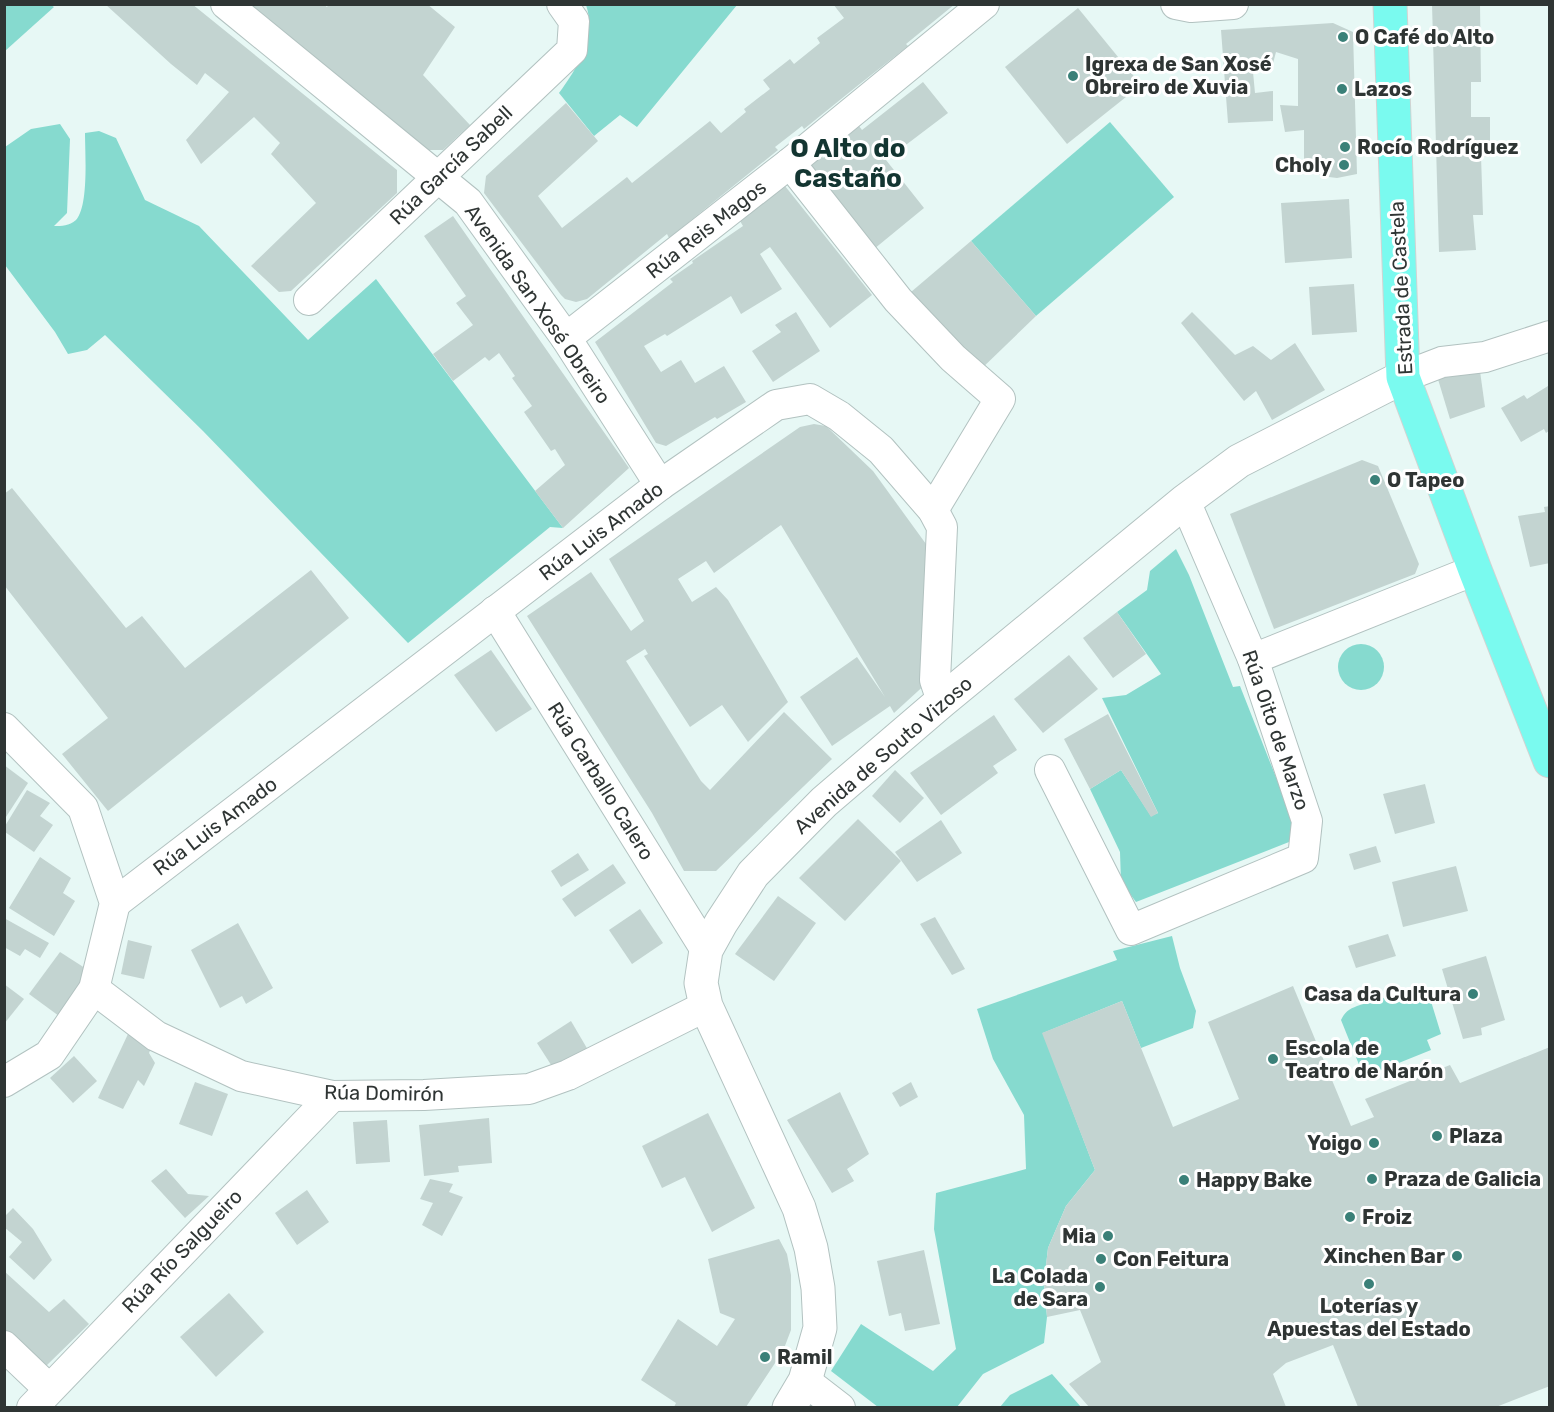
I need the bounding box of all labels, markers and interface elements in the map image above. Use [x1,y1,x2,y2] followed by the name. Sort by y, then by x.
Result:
[1355,25,1494,49] place label: O Café do Alto
[1336,30,1350,44] marker: O Café do Alto
[1085,52,1272,99] place label: Igrexa de San Xosé Obreiro de Xuvia
[1066,69,1080,83] marker: Igrexa de San Xosé Obreiro de Xuvia
[1354,77,1412,101] place label: Lazos
[1335,82,1349,96] marker: Lazos
[385,100,517,230] street label: Rúa García Sabell
[790,133,906,194] district label: O Alto do Castaño
[1357,135,1519,159] place label: Rocío Rodríguez
[1338,140,1352,154] marker: Rocío Rodríguez
[1275,153,1332,177] place label: Choly
[1337,158,1351,172] marker: Choly
[641,175,771,283] street label: Rúa Reis Magos
[460,200,616,408] street label: Avenida San Xosé Obreiro
[1384,201,1418,375] street label: Estrada de Castela
[1387,468,1464,492] place label: O Tapeo
[1368,473,1382,487] marker: O Tapeo
[534,477,668,585] street label: Rúa Luis Amado
[1237,647,1315,813] street label: Rúa Oito de Marzo
[789,671,977,839] street label: Avenida de Souto Vizoso
[543,698,659,864] street label: Rúa Carballo Calero
[148,772,282,880] street label: Rúa Luis Amado
[1304,982,1461,1006] place label: Casa da Cultura
[1466,987,1480,1001] marker: Casa da Cultura
[1285,1036,1443,1083] place label: Escola de Teatro de Narón
[1266,1052,1280,1066] marker: Escola de Teatro de Narón
[324,1080,444,1106] street label: Rúa Domirón
[1449,1124,1503,1148] place label: Plaza
[1430,1129,1444,1143] marker: Plaza
[1307,1131,1362,1155] place label: Yoigo
[1367,1136,1381,1150] marker: Yoigo
[1384,1167,1541,1191] place label: Praza de Galicia
[1196,1168,1312,1192] place label: Happy Bake
[1365,1172,1379,1186] marker: Praza de Galicia
[1177,1173,1191,1187] marker: Happy Bake
[117,1184,247,1318] street label: Rúa Río Salgueiro
[1362,1205,1412,1229] place label: Froiz
[1343,1210,1357,1224] marker: Froiz
[1062,1224,1096,1248] place label: Mia
[1101,1229,1115,1243] marker: Mia
[1324,1244,1445,1268] place label: Xinchen Bar
[1113,1247,1229,1271] place label: Con Feitura
[1450,1249,1464,1263] marker: Xinchen Bar
[1094,1252,1108,1266] marker: Con Feitura
[992,1264,1088,1311] place label: La Colada de Sara
[1362,1277,1376,1291] marker: Loterías y Apuestas del Estado
[1093,1280,1107,1294] marker: La Colada de Sara
[1267,1294,1471,1341] place label: Loterías y Apuestas del Estado
[777,1345,832,1369] place label: Ramil
[758,1350,772,1364] marker: Ramil

